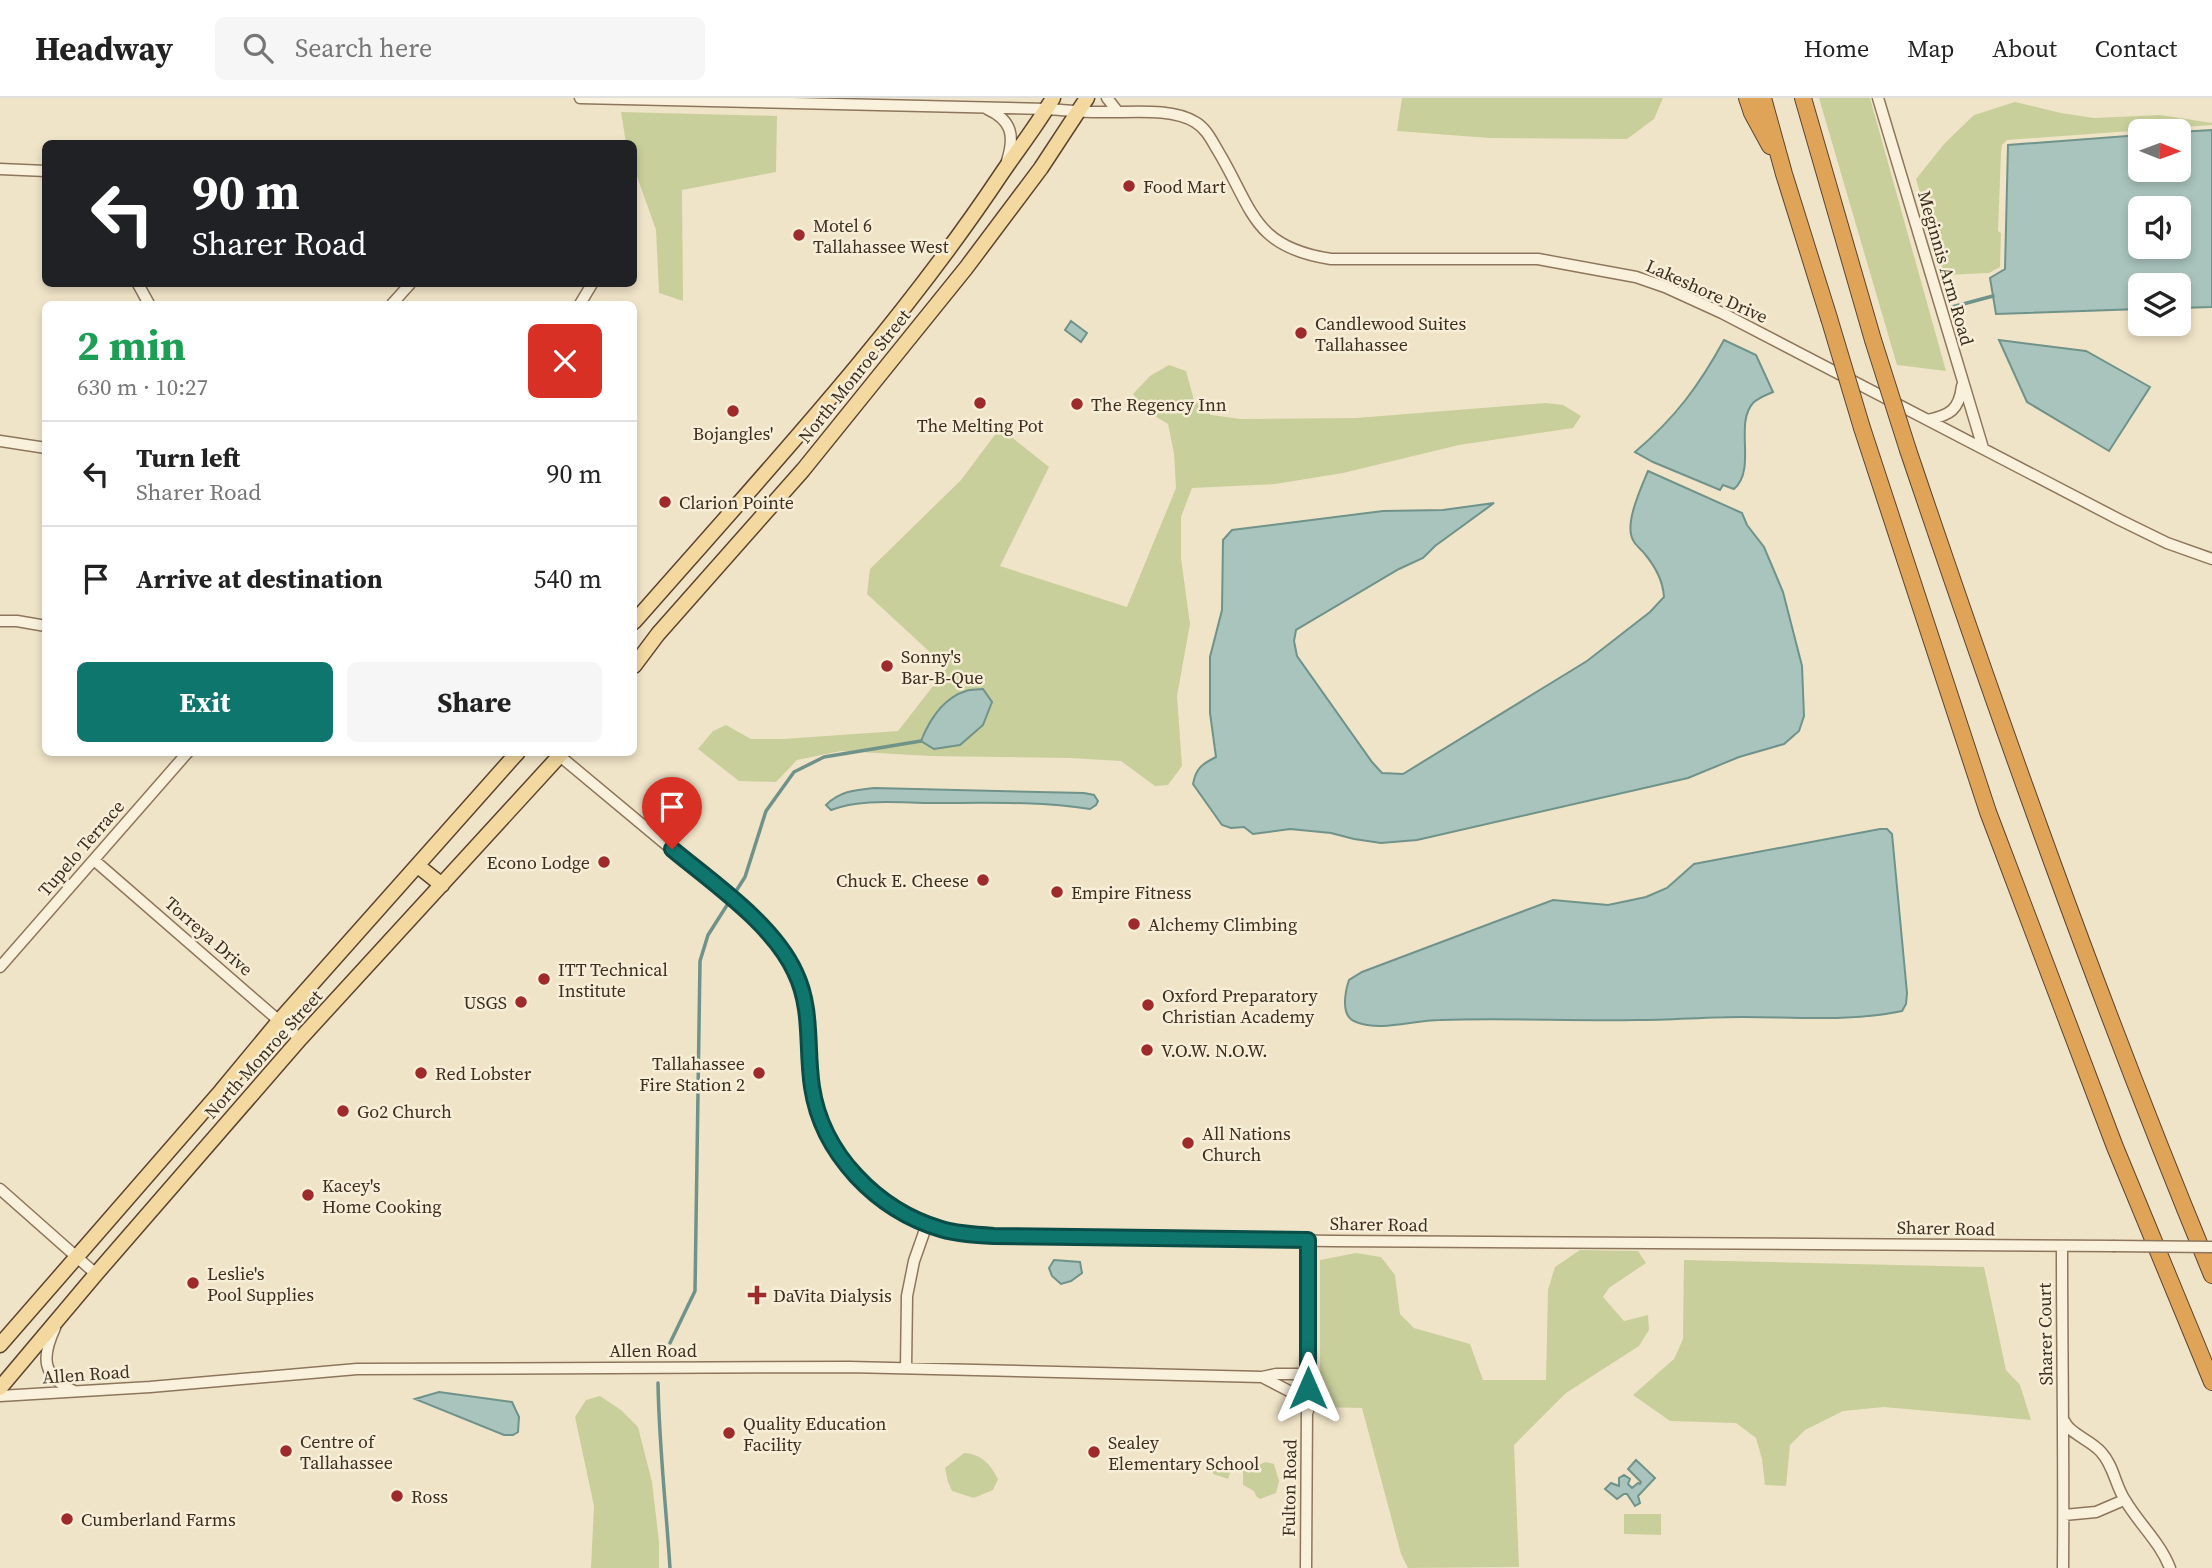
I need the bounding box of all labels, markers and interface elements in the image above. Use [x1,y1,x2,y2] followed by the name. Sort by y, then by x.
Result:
[215,17,705,80] search box
[35,26,173,71] text: Headway
[239,29,277,67] icon: search
[295,30,432,66] text: Search here
[1804,32,1869,65] text: Home
[1907,32,1954,65] text: Map
[1992,32,2057,65] text: About
[2095,32,2177,65] text: Contact
[2128,119,2191,182] north arrow
[2128,119,2191,336] map controls
[192,158,300,225] text: 90 m
[77,168,168,259] icon: left
[1143,174,1226,199] place label: Food Mart
[1121,178,1137,194] marker: Food Mart
[1912,188,1980,348] street label: Meginnis Arm Road
[2128,196,2191,259] button: sound
[813,213,949,259] place label: Motel 6 Tallahassee West
[192,222,366,266] text: Sharer Road
[791,227,807,243] marker: Motel 6 Tallahassee West
[1642,253,1772,329] street label: Lakeshore Drive
[2128,273,2191,336] button: layers
[792,304,916,448] street label: North Monroe Street
[1315,311,1466,357] place label: Candlewood Suites Tallahassee
[77,316,186,374] text: 2 min
[528,324,602,398] button: close
[1293,325,1309,341] marker: Candlewood Suites Tallahassee
[77,371,208,403] text: 630 m · 10:27
[1091,392,1227,417] place label: The Regency Inn
[972,395,988,411] marker: The Melting Pot
[1069,396,1085,412] marker: The Regency Inn
[725,403,741,419] marker: Bojangles'
[917,413,1044,438] place label: The Melting Pot
[693,421,773,446] place label: Bojangles'
[136,440,240,476] text: Turn left
[77,455,115,493] icon: left
[547,456,602,492] text: 90 m
[136,476,261,508] text: Sharer Road
[679,490,794,515] place label: Clarion Pointe
[657,494,673,510] marker: Clarion Pointe
[77,560,115,598] icon: arrive
[136,561,383,597] text: Arrive at destination
[534,561,602,597] text: 540 m
[901,644,983,690] place label: Sonny's Bar-B-Que
[879,658,895,674] marker: Sonny's Bar-B-Que
[77,662,333,742] button: Exit
[347,662,602,742] button: Share
[642,777,702,849] pin
[653,788,691,826] icon: arrive
[32,794,130,902] street label: Tupelo Terrace
[487,850,590,875] place label: Econo Lodge
[596,854,612,870] marker: Econo Lodge
[836,868,969,893] place label: Chuck E. Cheese
[975,872,991,888] marker: Chuck E. Cheese
[1071,880,1192,905] place label: Empire Fitness
[1049,884,1065,900] marker: Empire Fitness
[160,891,258,981] street label: Torreya Drive
[1148,912,1297,937] place label: Alchemy Climbing
[1126,916,1142,932] marker: Alchemy Climbing
[558,957,668,1003] place label: ITT Technical Institute
[536,971,552,987] marker: ITT Technical Institute
[1162,983,1319,1029] place label: Oxford Preparatory Christian Academy
[198,984,328,1124] street label: North Monroe Street
[464,990,507,1015] place label: USGS
[513,994,529,1010] marker: USGS
[1140,997,1156,1013] marker: Oxford Preparatory Christian Academy
[1161,1038,1268,1063] place label: V.O.W. N.O.W.
[1139,1042,1155,1058] marker: V.O.W. N.O.W.
[639,1051,745,1097] place label: Tallahassee Fire Station 2
[435,1061,532,1086] place label: Red Lobster
[413,1065,429,1081] marker: Red Lobster
[751,1065,767,1081] marker: Tallahassee Fire Station 2
[357,1099,452,1124] place label: Go2 Church
[335,1103,351,1119] marker: Go2 Church
[1202,1121,1291,1167] place label: All Nations Church
[1180,1135,1196,1151] marker: All Nations Church
[322,1173,442,1219] place label: Kacey's Home Cooking
[300,1187,316,1203] marker: Kacey's Home Cooking
[1330,1211,1428,1237] street label: Sharer Road
[1897,1215,1995,1241] street label: Sharer Road
[207,1261,314,1307] place label: Leslie's Pool Supplies
[185,1275,201,1291] marker: Leslie's Pool Supplies
[2032,1282,2058,1386] street label: Sharer Court
[773,1283,892,1308] place label: DaVita Dialysis
[747,1285,767,1305] marker: DaVita Dialysis
[609,1338,697,1363] street label: Allen Road
[1271,1351,1345,1425] position arrow
[41,1358,131,1390] street label: Allen Road
[743,1411,887,1457] place label: Quality Education Facility
[721,1425,737,1441] marker: Quality Education Facility
[300,1429,393,1475] place label: Centre of Tallahassee
[1108,1430,1259,1476] place label: Sealey Elementary School
[1276,1439,1302,1537] street label: Fulton Road
[278,1443,294,1459] marker: Centre of Tallahassee
[1086,1444,1102,1460] marker: Sealey Elementary School
[411,1484,448,1509] place label: Ross
[389,1488,405,1504] marker: Ross
[81,1507,236,1532] place label: Cumberland Farms
[59,1511,75,1527] marker: Cumberland Farms

